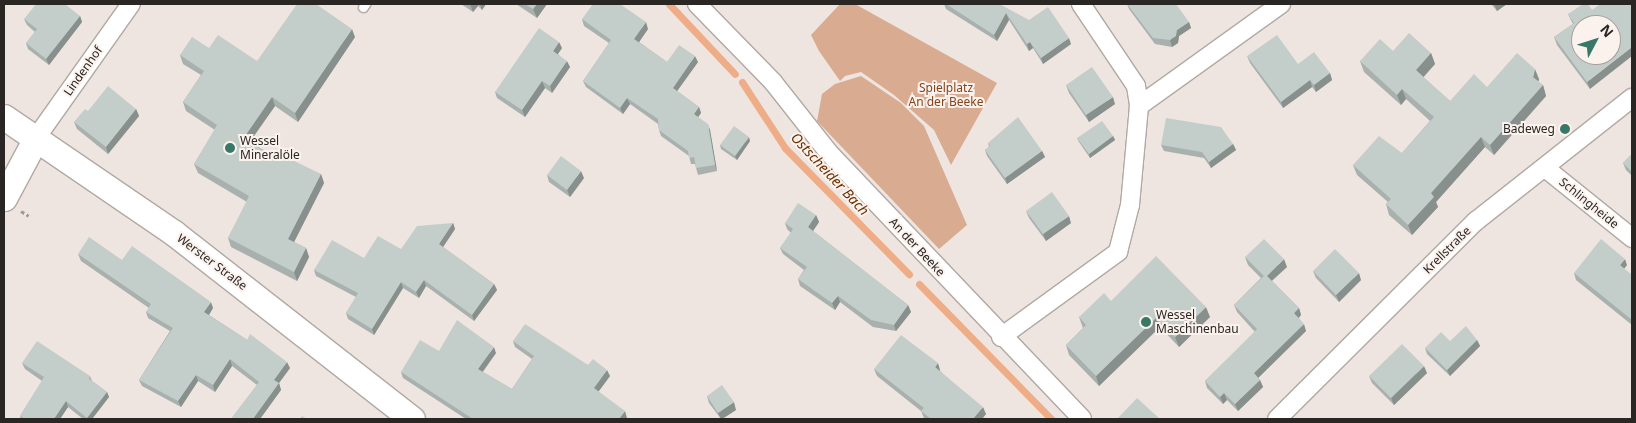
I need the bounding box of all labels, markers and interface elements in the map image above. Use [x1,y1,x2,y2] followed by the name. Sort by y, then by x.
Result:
[1571,15,1621,65] north arrow
[1596,20,1618,41] text: N
[61,43,105,99] street label: Lindenhof
[909,81,983,109] park label: Spielplatz An der Beeke
[1503,122,1555,136] place label: Badeweg
[1559,123,1571,135] marker: Badeweg
[787,129,873,219] water label: Ostscheider Bach
[240,134,300,162] place label: Wessel Mineralöle
[224,142,236,154] marker: Wessel Mineralöle
[1556,175,1622,231] street label: Schlingheide
[886,215,948,279] street label: An der Beeke
[1420,223,1474,277] street label: Krellstraße
[174,231,250,293] street label: Werster Straße
[1156,308,1239,336] place label: Wessel Maschinenbau
[1140,316,1152,328] marker: Wessel Maschinenbau

